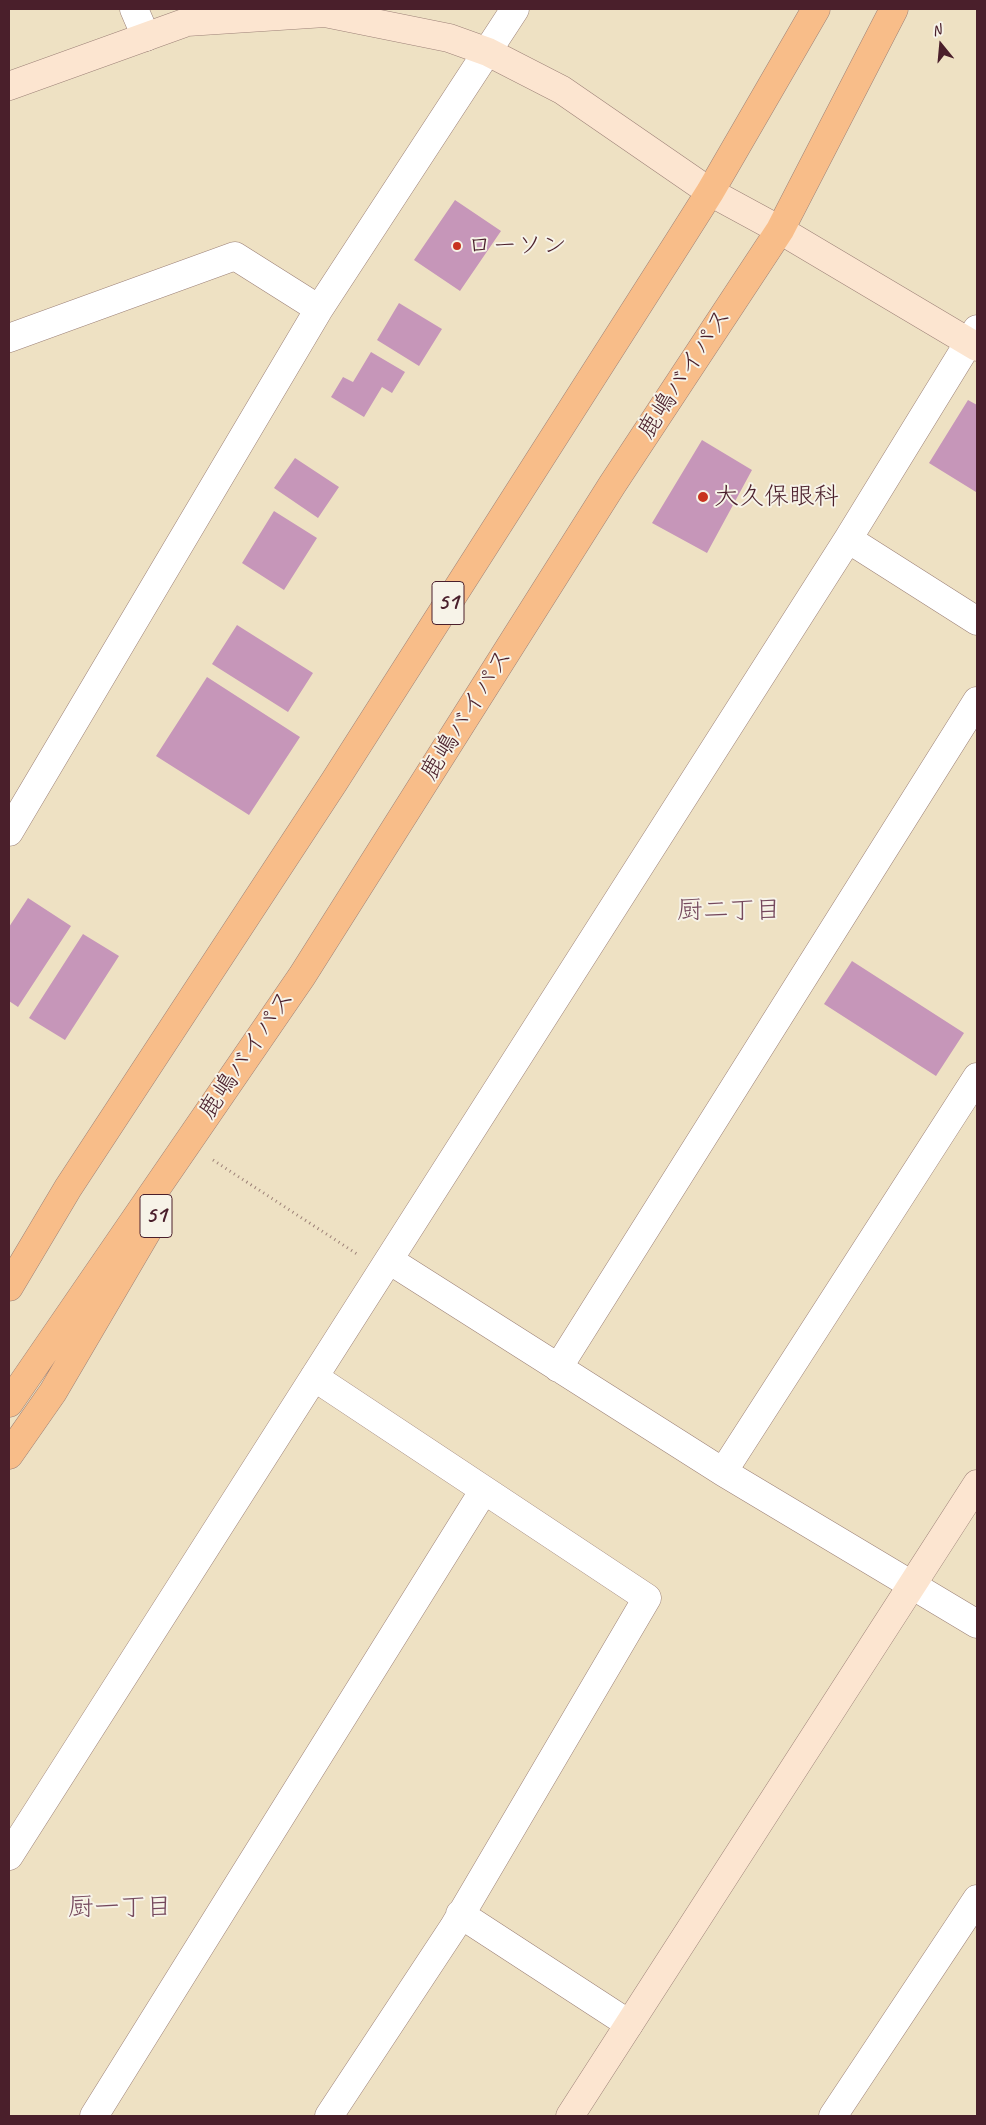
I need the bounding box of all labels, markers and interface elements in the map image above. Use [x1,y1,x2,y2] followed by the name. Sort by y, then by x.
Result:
[916,20,966,70] north arrow
[930,21,943,40] text: N
[467,231,567,261] place label: ローソン
[451,240,463,252] marker: ローソン
[632,303,738,445] street label: 鹿嶋バイパス
[714,482,839,512] place label: 大久保眼科
[696,490,710,504] marker: 大久保眼科
[432,582,464,624] road number: 51
[415,643,519,787] street label: 鹿嶋バイパス
[677,895,781,927] district label: 厨二丁目
[193,984,301,1126] street label: 鹿嶋バイパス
[140,1194,172,1238] road number: 51
[68,1892,172,1924] district label: 厨一丁目

